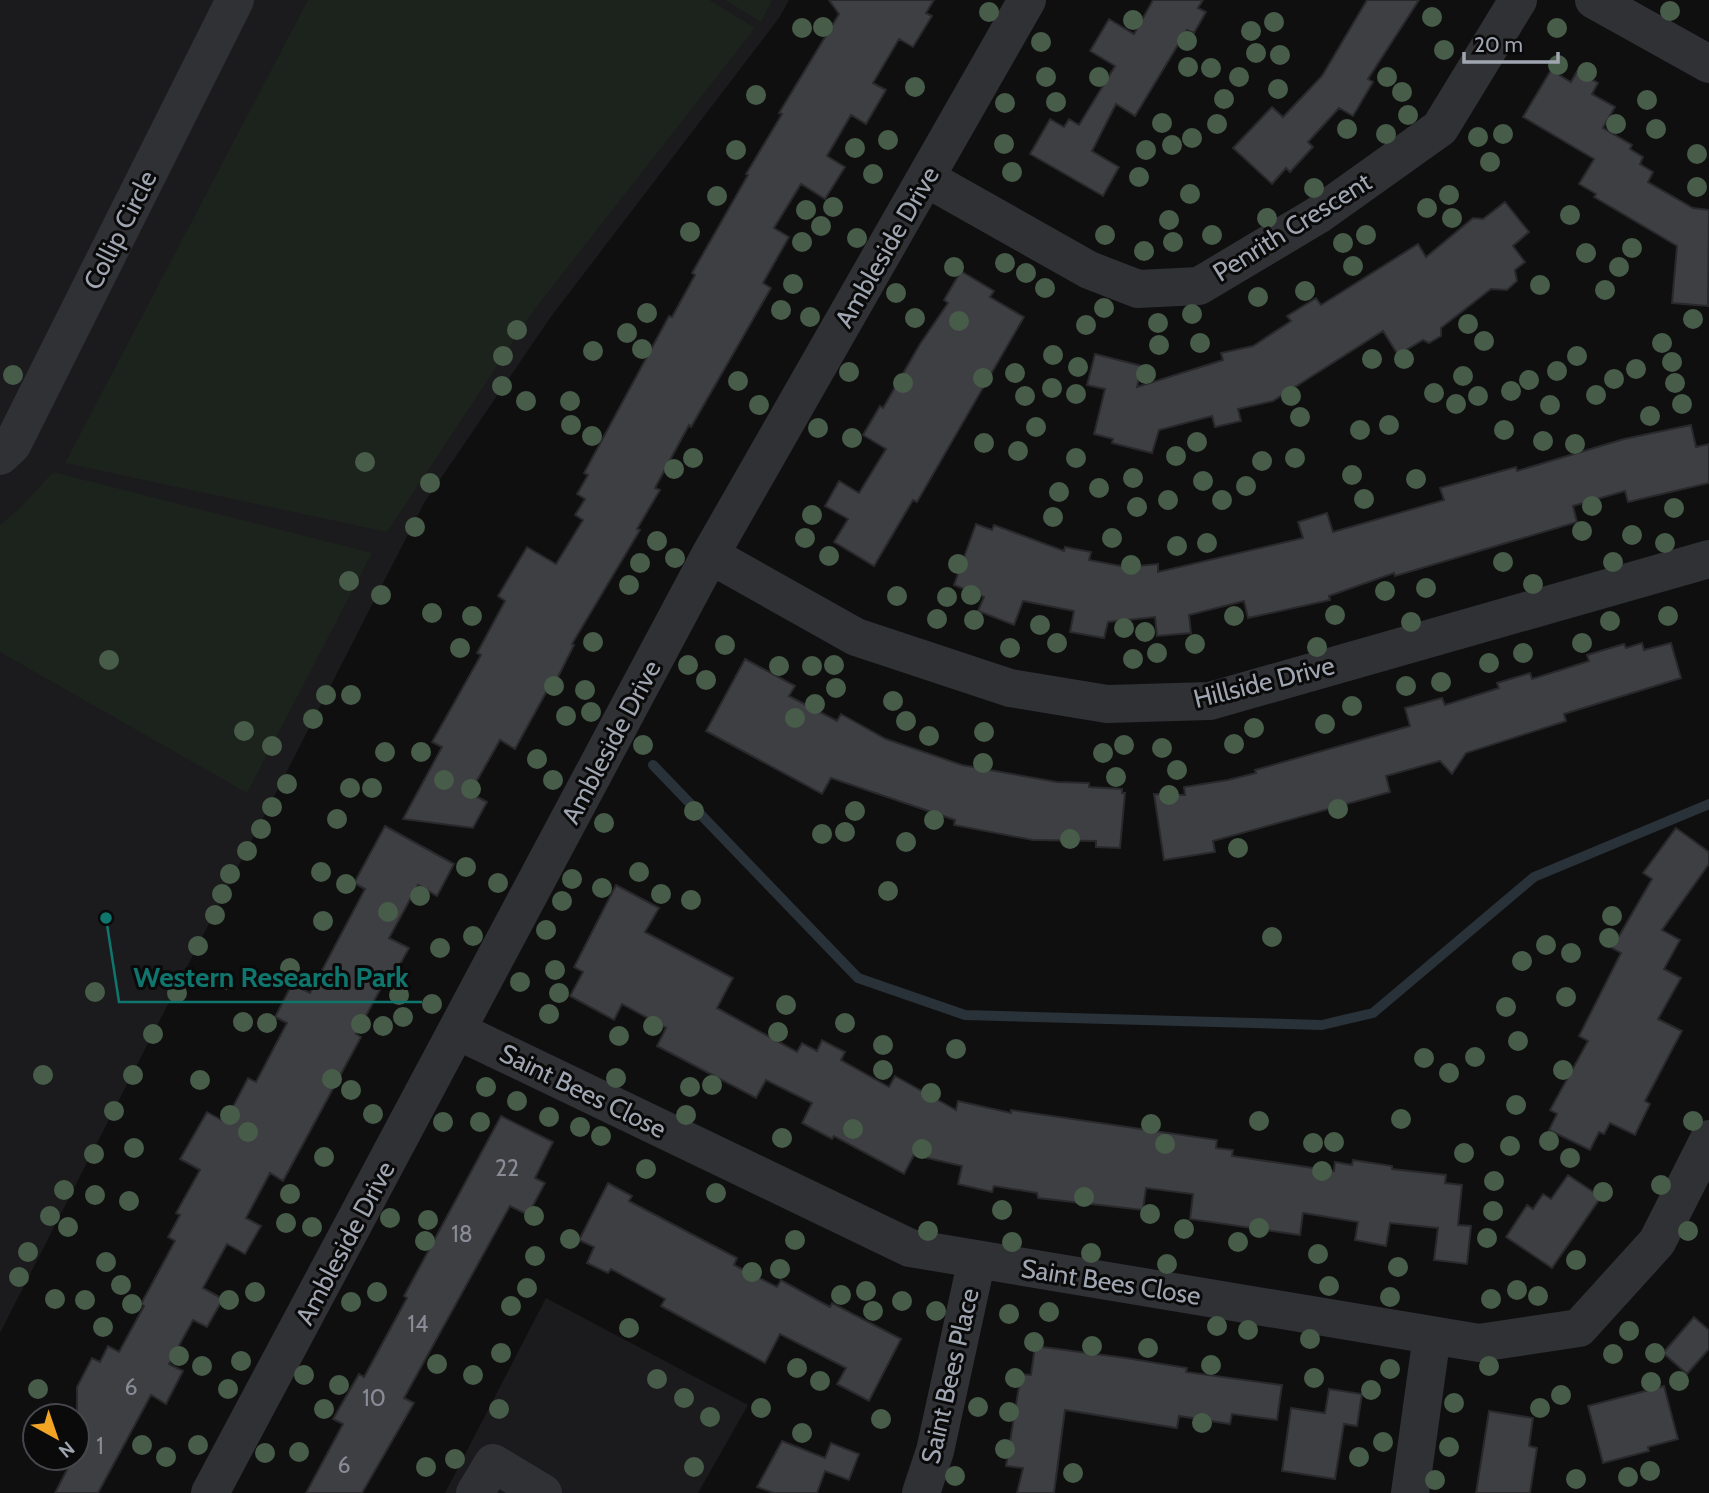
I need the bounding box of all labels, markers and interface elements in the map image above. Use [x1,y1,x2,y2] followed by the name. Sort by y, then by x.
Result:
[1464,21,1558,65] scale bar
[1474,32,1523,57] text: 20 m
[828,161,946,333] street label: Ambleside Drive
[76,165,164,295] street label: Collip Circle
[1207,165,1377,288] street label: Penrith Crescent
[1190,649,1338,715] street label: Hillside Drive
[554,655,668,829] street label: Ambleside Drive
[119,953,422,1002] callout: Western Research Park
[133,960,409,994] text: Western Research Park
[495,1037,671,1145] street label: Saint Bees Close
[495,1154,519,1182] house number: 22
[288,1156,402,1330] street label: Ambleside Drive
[451,1220,473,1248] house number: 18
[1019,1252,1203,1312] street label: Saint Bees Close
[914,1285,986,1467] street label: Saint Bees Place
[408,1310,428,1338] house number: 14
[124,1373,138,1401] house number: 6
[362,1384,386,1412] house number: 10
[21,1402,91,1472] north arrow
[96,1432,104,1460] house number: 1
[54,1437,79,1463] text: N
[337,1451,351,1479] house number: 6

